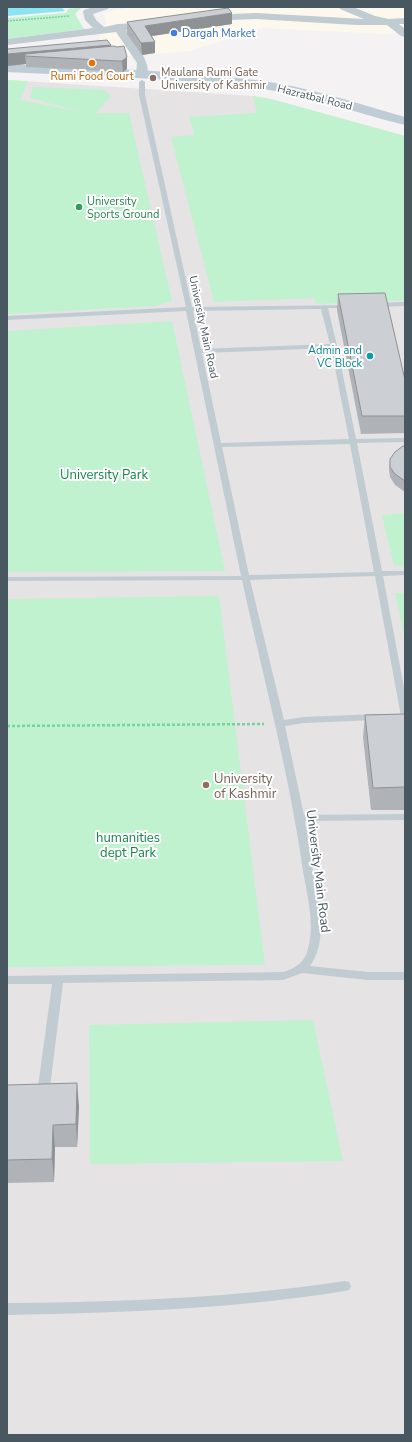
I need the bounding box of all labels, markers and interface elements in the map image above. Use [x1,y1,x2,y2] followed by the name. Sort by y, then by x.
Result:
[182,26,256,41] place label: Dargah Market
[169,28,179,38] marker: Dargah Market
[87,58,97,68] marker: Rumi Food Court
[161,65,266,93] place label: Maulana Rumi Gate University of Kashmir
[51,69,134,84] place label: Rumi Food Court
[148,73,158,83] marker: Maulana Rumi Gate University of Kashmir
[276,81,354,114] street label: Hazratbal Road
[87,194,159,222] place label: University Sports Ground
[74,202,84,212] marker: University Sports Ground
[185,274,222,380] street label: University Main Road
[308,343,362,371] place label: Admin and VC Block
[365,351,375,361] marker: Admin and VC Block
[60,466,148,484] park label: University Park
[214,770,277,803] place label: University of Kashmir
[201,780,211,790] marker: University of Kashmir
[302,809,334,934] street label: University Main Road
[96,829,160,862] park label: humanities dept Park

